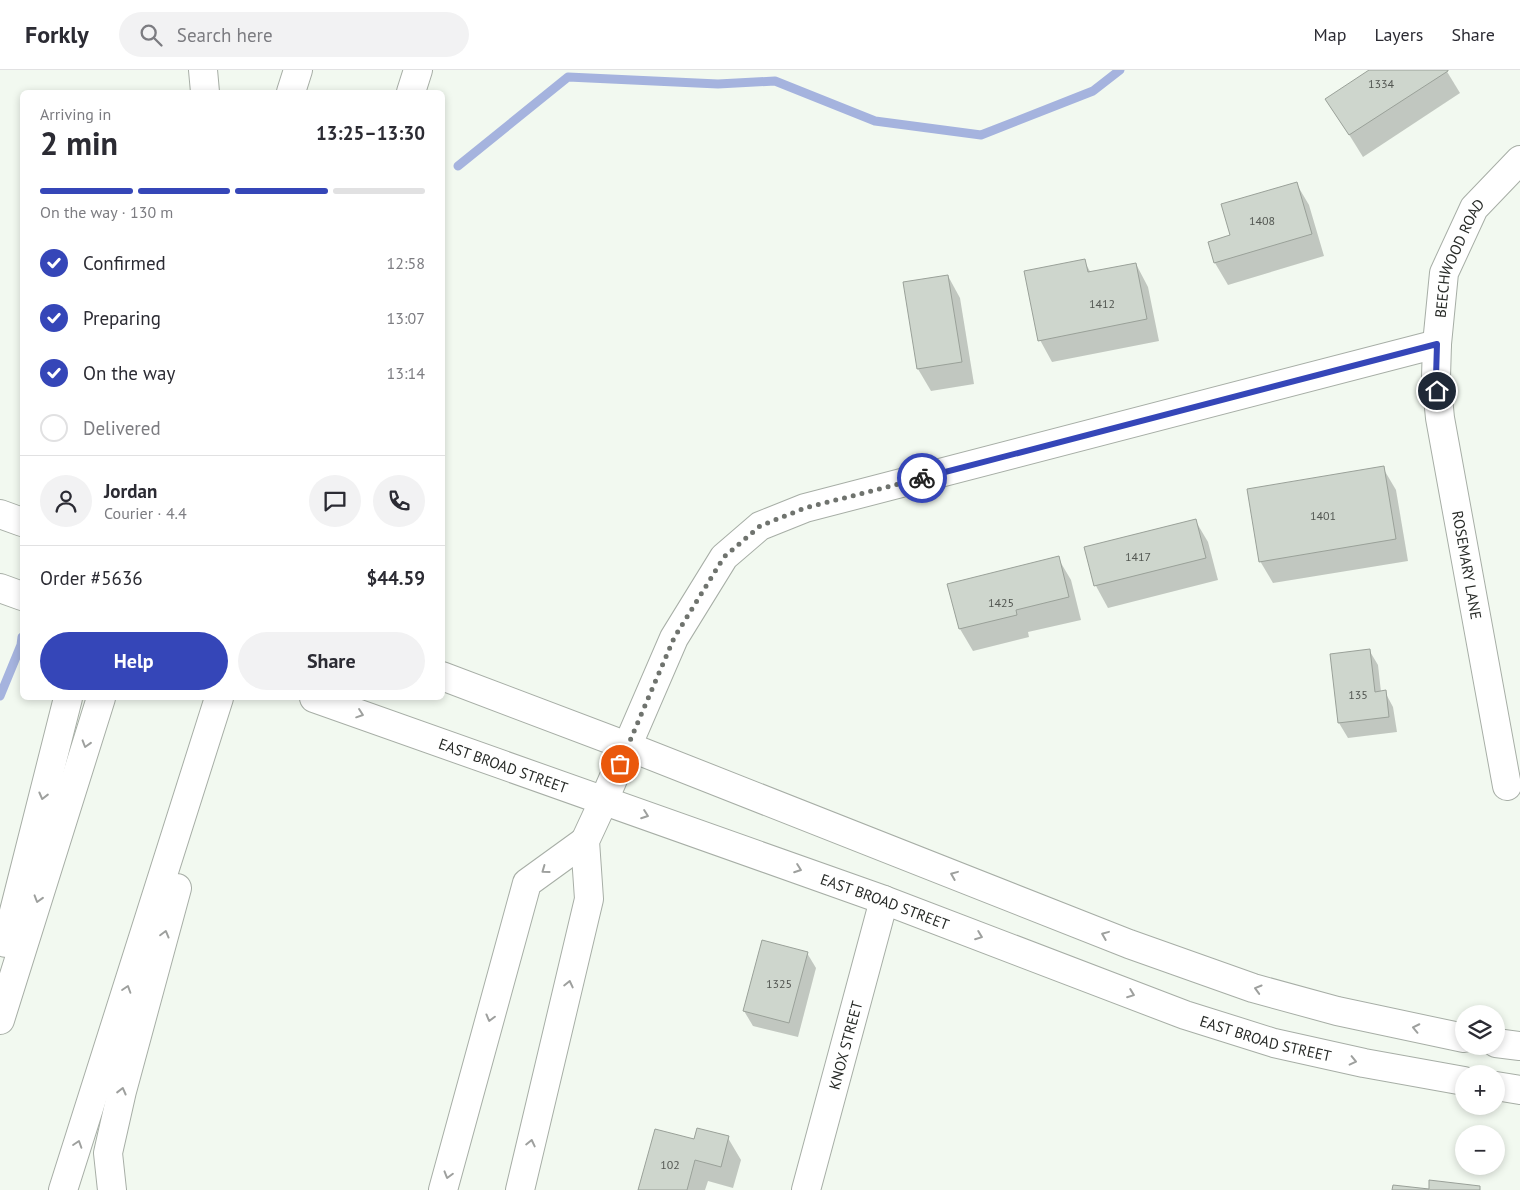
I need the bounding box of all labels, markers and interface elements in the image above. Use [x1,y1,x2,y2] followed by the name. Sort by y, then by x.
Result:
[119,12,469,57] search box
[25,19,89,50] text: Forkly
[137,21,165,49] icon: search
[177,23,273,47] text: Search here
[1314,23,1346,46] text: Map
[1374,23,1423,46] text: Layers
[1451,23,1495,46] text: Share
[1368,76,1395,91] house number: 1334
[40,104,111,124] text: Arriving in
[316,121,425,145] text: 13:25–13:30
[40,122,118,164] text: 2 min
[1430,194,1488,319] street label: BEECHWOOD ROAD
[40,202,173,222] text: On the way · 130 m
[1249,213,1275,228] house number: 1408
[40,249,68,277] icon: check
[83,251,166,275] text: Confirmed
[387,253,425,273] text: 12:58
[1089,296,1115,311] house number: 1412
[40,304,68,332] icon: check
[83,306,161,330] text: Preparing
[387,308,425,328] text: 13:07
[40,359,68,387] icon: check
[83,361,175,385] text: On the way
[387,363,425,383] text: 13:14
[1416,370,1458,412] pin
[1423,377,1451,405] icon: home
[83,416,161,440] text: Delivered
[897,453,947,503] courier
[908,464,936,492] icon: bike
[40,475,92,527] button: person
[309,475,361,527] button: chat
[373,475,425,527] button: phone
[104,479,157,503] text: Jordan
[104,503,187,523] text: Courier · 4.4
[1310,508,1336,523] house number: 1401
[1448,509,1486,621] street label: ROSEMARY LANE
[1125,549,1151,564] house number: 1417
[40,566,143,590] text: Order #5636
[366,566,425,590] text: $44.59
[988,595,1014,610] house number: 1425
[40,632,228,690] button: Help
[238,632,425,690] button: Share
[1348,687,1368,702] house number: 135
[355,708,364,718] one-way arrow
[436,734,571,797] street label: EAST BROAD STREET
[82,739,92,748] one-way arrow
[599,743,641,785] pin
[606,750,634,778] icon: bag
[38,791,49,800] one-way arrow
[640,809,649,819] one-way arrow
[794,863,802,873] one-way arrow
[541,864,551,873] one-way arrow
[818,869,953,934] street label: EAST BROAD STREET
[950,871,959,881] one-way arrow
[33,894,43,903] one-way arrow
[159,930,169,938] one-way arrow
[974,930,983,940] one-way arrow
[1101,931,1110,941] one-way arrow
[766,976,792,991] house number: 1325
[563,980,574,989] one-way arrow
[121,985,131,993] one-way arrow
[1255,985,1263,995] one-way arrow
[1126,988,1135,998] one-way arrow
[824,998,866,1092] street label: KNOX STREET
[1455,1005,1505,1175] map controls
[1455,1005,1505,1055] button: layers
[1198,1011,1334,1065] street label: EAST BROAD STREET
[486,1013,496,1021] one-way arrow
[1412,1023,1420,1034] one-way arrow
[1349,1055,1358,1066] one-way arrow
[1455,1065,1505,1115] button: +
[116,1086,127,1095] one-way arrow
[1455,1125,1505,1175] button: −
[525,1138,536,1147] one-way arrow
[72,1140,82,1148] one-way arrow
[660,1157,680,1172] house number: 102
[443,1170,454,1179] one-way arrow

